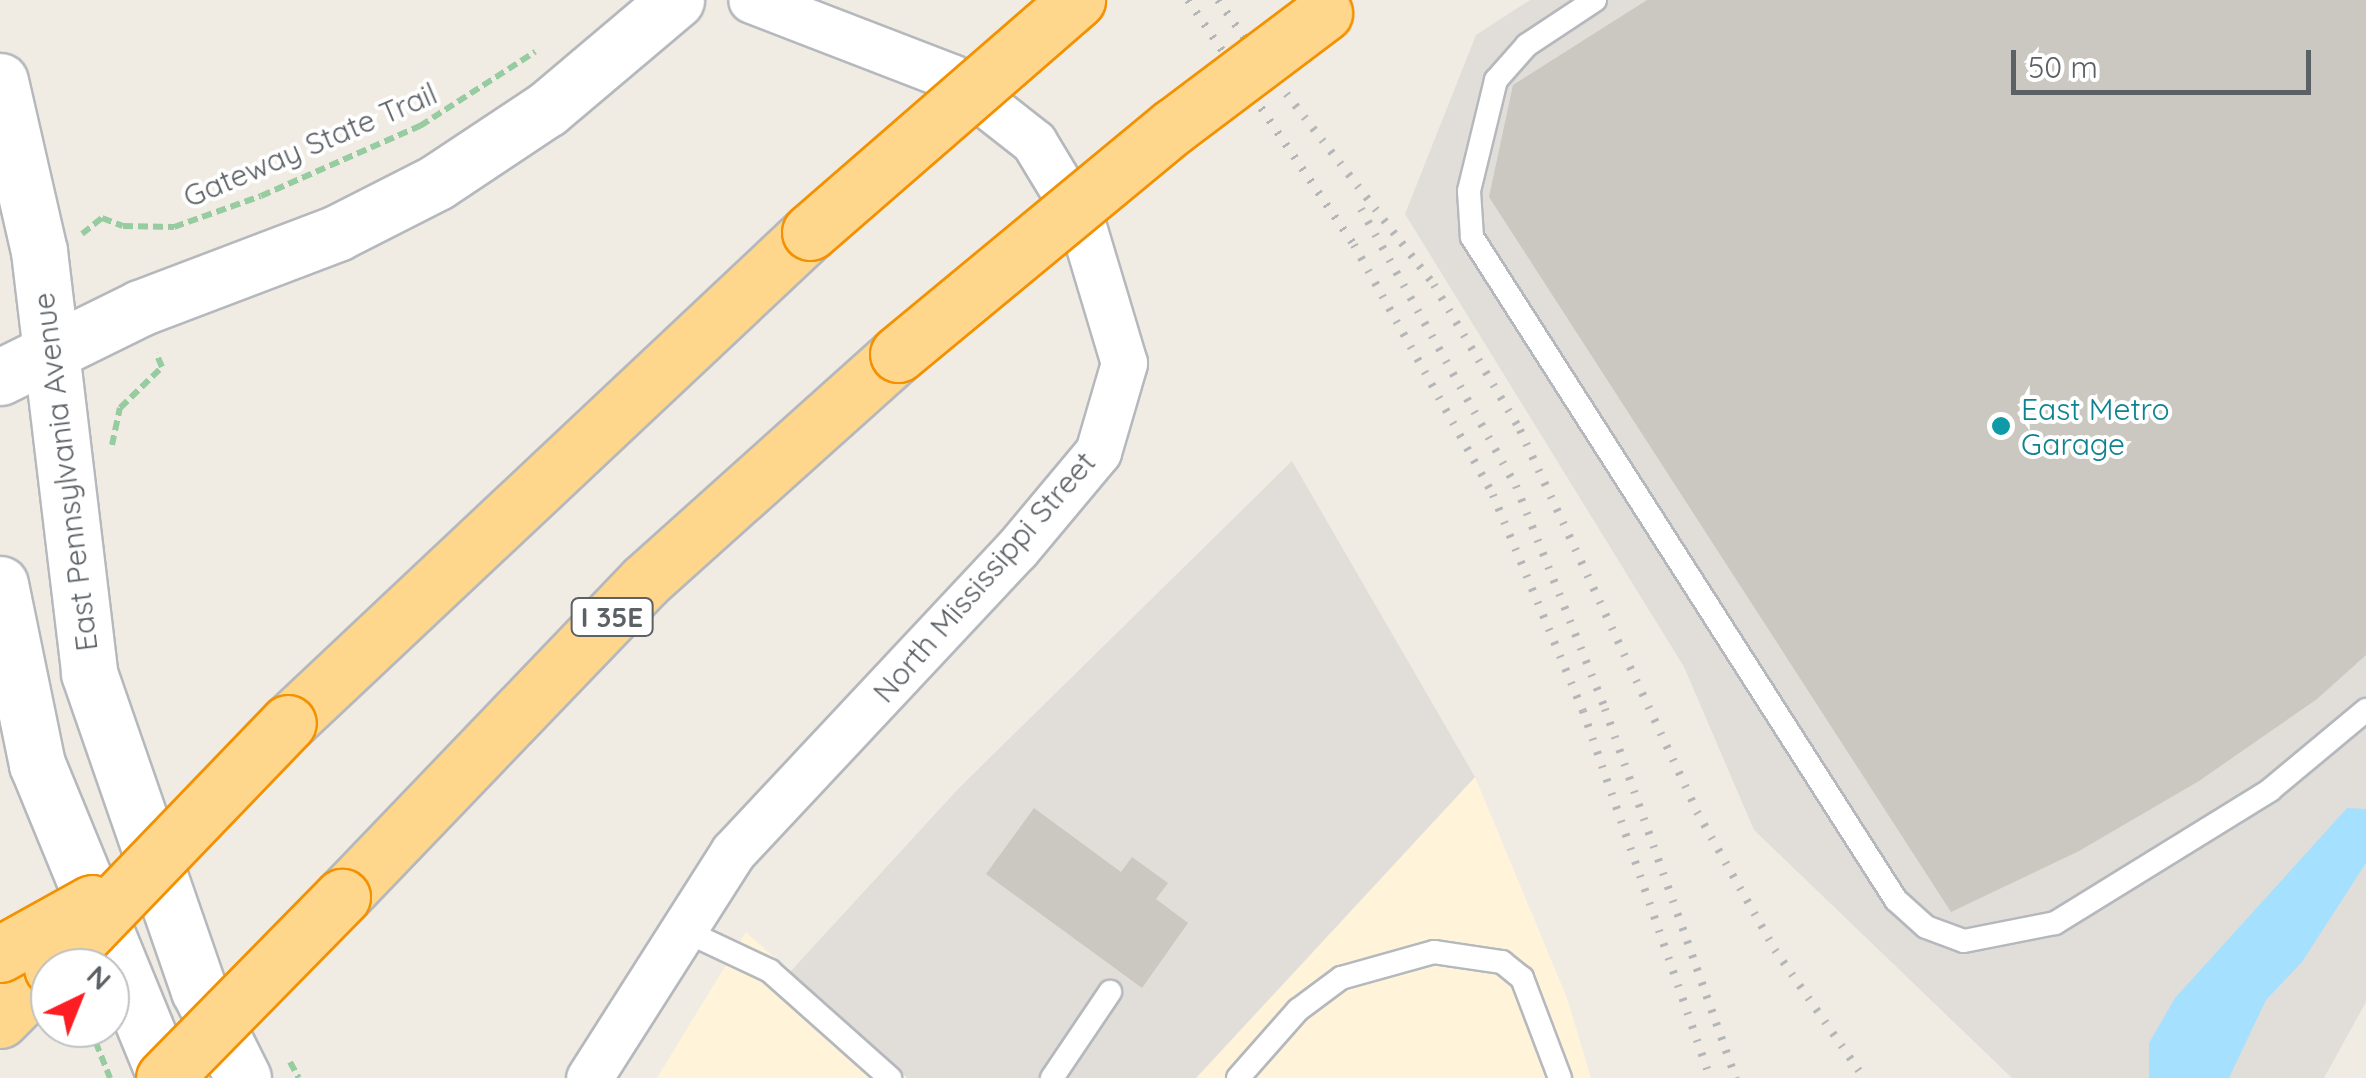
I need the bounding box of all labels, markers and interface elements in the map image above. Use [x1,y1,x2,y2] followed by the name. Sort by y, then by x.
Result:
[2016,30,2316,92] scale bar
[2028,48,2098,86] text: 50 m
[178,75,442,215] street label: Gateway State Trail
[25,291,105,653] street label: East Pennsylvania Avenue
[2021,391,2170,462] place label: East Metro Garage
[1990,415,2012,437] marker: East Metro Garage
[865,444,1103,710] street label: North Mississippi Street
[570,594,654,640] road number: I 35E
[30,948,130,1048] north arrow
[80,957,119,997] text: N

